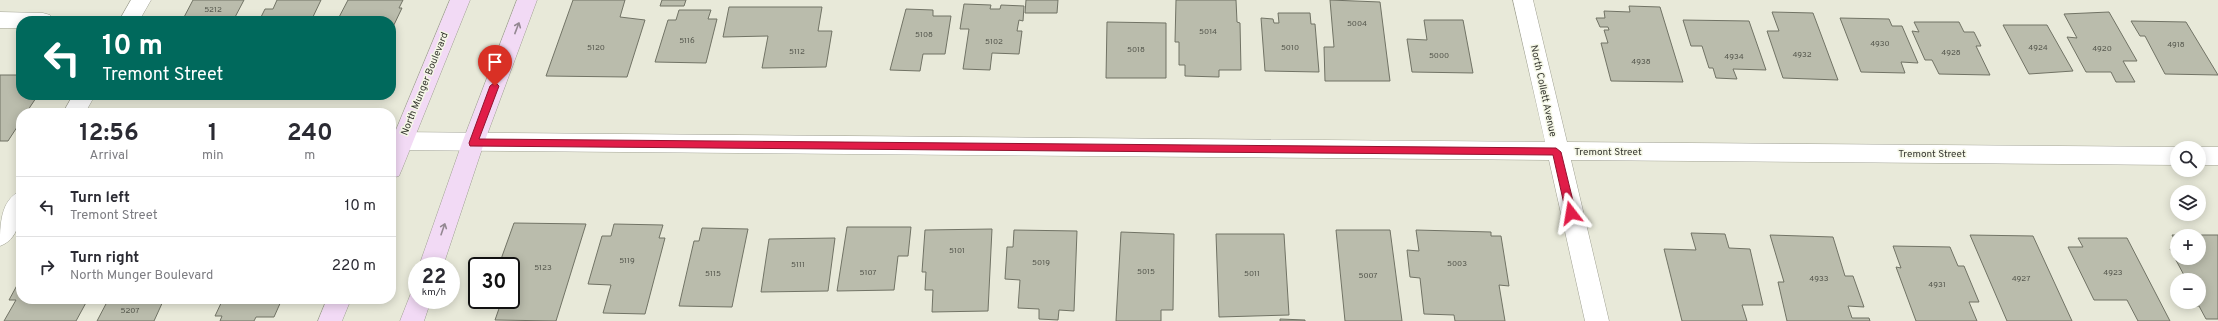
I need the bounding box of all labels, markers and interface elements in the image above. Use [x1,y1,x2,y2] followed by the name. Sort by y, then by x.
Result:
[204,5,222,15] house number: 5212
[1347,19,1367,29] house number: 5004
[513,22,521,34] one-way arrow
[1199,27,1217,37] house number: 5014
[102,29,163,65] text: 10 m
[398,30,452,138] street label: North Munger Boulevard
[915,30,933,40] house number: 5108
[36,32,88,84] icon: left
[679,36,695,46] house number: 5116
[985,37,1003,47] house number: 5102
[1870,39,1890,49] house number: 4930
[2167,40,2185,50] house number: 4918
[587,43,605,53] house number: 5120
[1281,43,1299,53] house number: 5010
[2028,43,2048,53] house number: 4924
[1527,44,1559,138] street label: North Collett Avenue
[2092,44,2112,54] house number: 4920
[478,45,512,86] pin
[1127,45,1145,55] house number: 5018
[789,47,805,57] house number: 5112
[1941,48,1961,58] house number: 4928
[1792,50,1812,60] house number: 4932
[484,51,506,73] icon: arrive
[1429,51,1449,61] house number: 5000
[1724,52,1744,62] house number: 4934
[1631,57,1651,67] house number: 4938
[102,64,223,87] text: Tremont Street
[79,119,139,149] text: 12:56
[208,119,218,149] text: 1
[287,119,333,149] text: 240
[2170,141,2206,309] map controls
[2170,141,2206,177] button: search
[1574,146,1642,159] street label: Tremont Street
[90,148,128,164] text: Arrival
[202,148,224,164] text: min
[304,148,315,164] text: m
[1898,148,1966,161] street label: Tremont Street
[2170,185,2206,221] button: layers
[70,189,130,208] text: Turn left
[1550,192,1592,234] position arrow
[36,196,58,218] icon: left
[345,197,376,216] text: 10 m
[70,208,158,224] text: Tremont Street
[440,224,448,236] one-way arrow
[2170,229,2206,265] button: +
[949,246,965,256] house number: 5101
[70,249,139,268] text: Turn right
[36,256,58,278] icon: right
[619,256,635,266] house number: 5119
[332,257,376,276] text: 220 m
[468,257,520,309] speed limit sign: 30
[1032,258,1050,268] house number: 5019
[1447,259,1467,269] house number: 5003
[791,260,805,270] house number: 5111
[534,263,552,273] house number: 5123
[422,265,446,291] text: 22
[1137,267,1155,277] house number: 5015
[70,268,213,284] text: North Munger Boulevard
[859,268,877,278] house number: 5107
[2103,268,2123,278] house number: 4923
[705,269,721,279] house number: 5115
[1244,269,1260,279] house number: 5011
[1358,271,1378,281] house number: 5007
[2170,273,2206,309] button: −
[1809,274,1829,284] house number: 4933
[2012,274,2030,284] house number: 4927
[1928,280,1946,290] house number: 4931
[422,286,446,299] text: km/h
[121,306,139,316] house number: 5207

